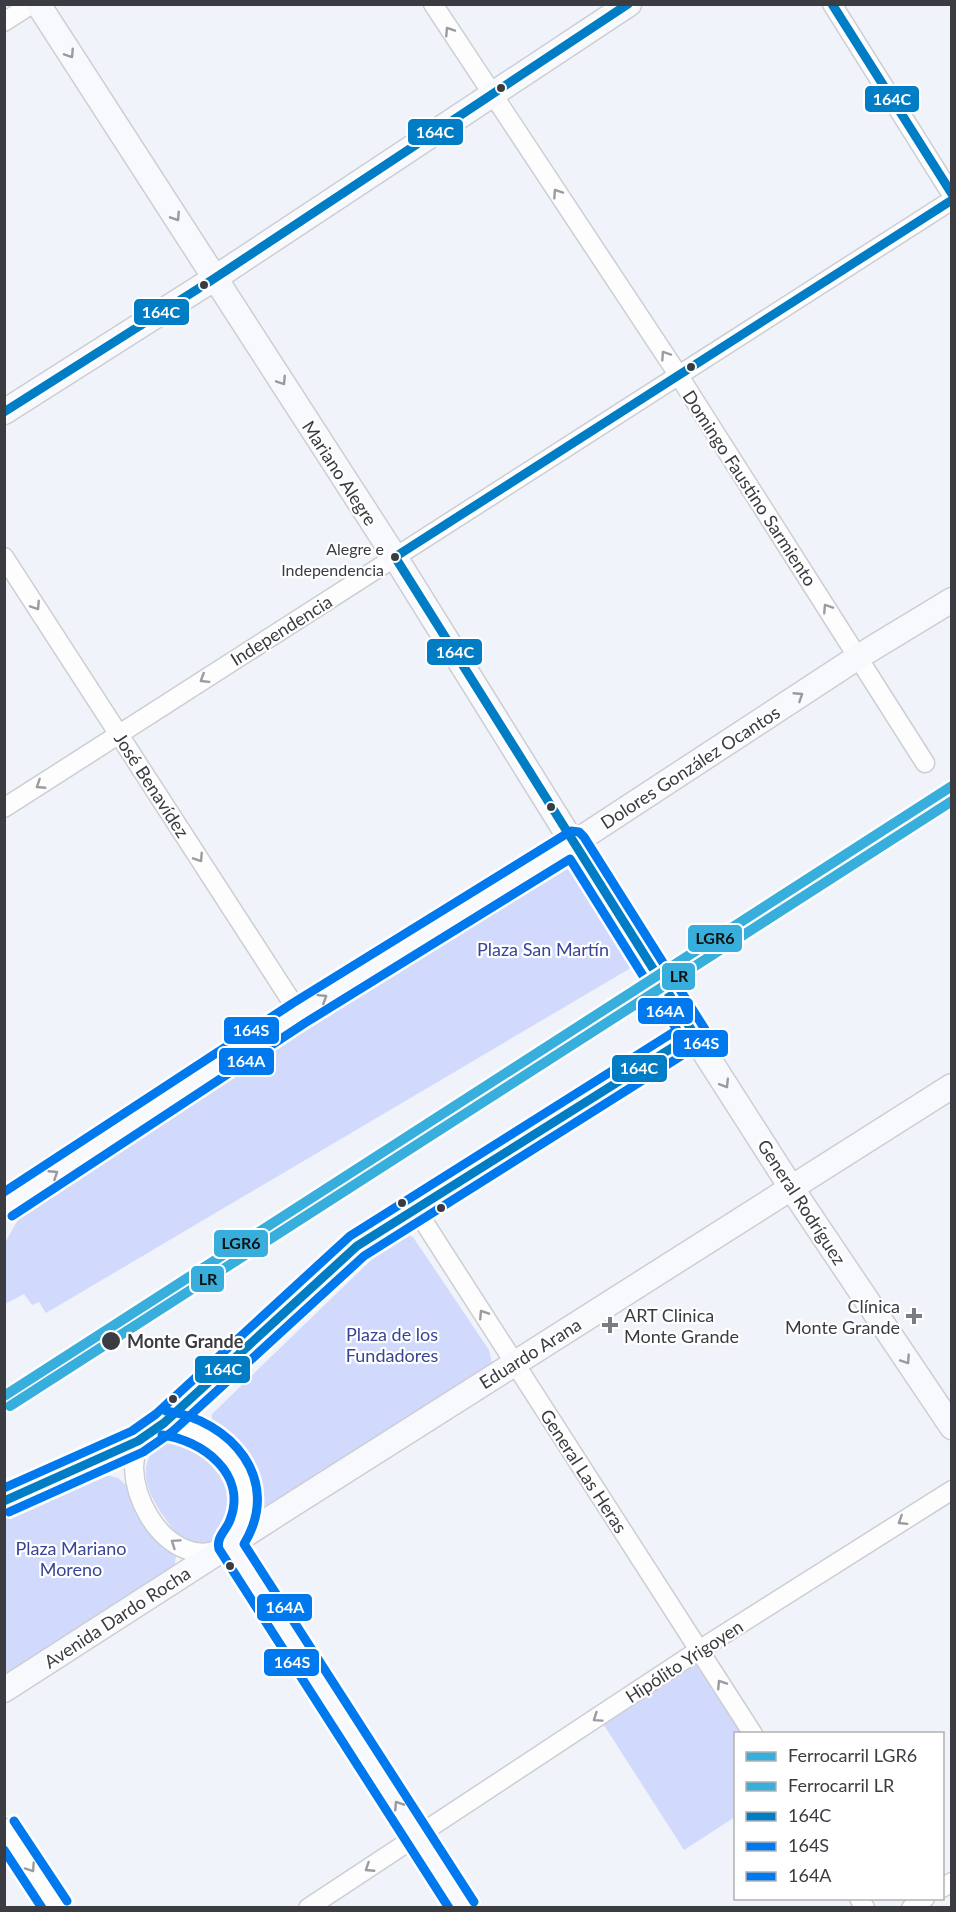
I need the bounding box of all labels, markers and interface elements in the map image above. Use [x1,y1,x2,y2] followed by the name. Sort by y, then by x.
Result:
[446,26,457,37] one-way arrow
[63,47,74,58] one-way arrow
[495,82,507,94] unlabelled marker
[864,85,920,113] line badge: 164C
[873,89,912,108] text: 164C
[407,118,464,146] line badge: 164C
[416,122,455,141] text: 164C
[553,189,564,200] one-way arrow
[169,210,180,221] one-way arrow
[198,279,210,291] unlabelled marker
[133,298,190,326] line badge: 164C
[142,302,181,321] text: 164C
[661,351,672,362] one-way arrow
[685,361,697,373] unlabelled marker
[274,375,286,385] one-way arrow
[678,386,822,590] street label: Domingo Faustino Sarmiento
[298,417,382,529] street label: Mariano Alegre
[281,539,384,579] place label: Alegre e Independencia
[389,551,401,563] marker: Alegre e Independencia
[226,590,336,670] street label: Independencia
[29,600,41,610] one-way arrow
[822,604,834,614] one-way arrow
[426,638,483,666] line badge: 164C
[436,642,475,661] text: 164C
[200,672,211,683] one-way arrow
[792,693,803,704] one-way arrow
[596,701,784,833] street label: Dolores González Ocantos
[110,728,194,842] street label: José Benavídez
[36,777,46,789] one-way arrow
[545,801,557,813] unlabelled marker
[192,851,203,862] one-way arrow
[687,924,743,953] line badge: LGR6
[695,928,735,947] text: LGR6
[477,938,609,960] park label: Plaza San Martín
[661,962,696,991] line badge: LR
[670,966,689,985] text: LR
[316,995,327,1006] one-way arrow
[637,997,694,1025] line badge: 164A
[646,1001,685,1020] text: 164A
[223,1016,280,1045] line badge: 164S
[233,1020,270,1039] text: 164S
[672,1029,729,1058] line badge: 164S
[683,1033,720,1052] text: 164S
[218,1047,275,1076] line badge: 164A
[227,1051,266,1070] text: 164A
[611,1054,668,1083] line badge: 164C
[620,1058,659,1077] text: 164C
[718,1077,729,1088] one-way arrow
[753,1135,851,1269] street label: General Rodríguez
[47,1170,58,1181] one-way arrow
[396,1197,408,1209] unlabelled marker
[435,1202,447,1214] unlabelled marker
[213,1229,269,1258] line badge: LGR6
[221,1233,261,1252] text: LGR6
[190,1265,225,1293] line badge: LR
[199,1269,218,1288] text: LR
[785,1295,900,1338] place label: Clínica Monte Grande
[624,1304,739,1347] place label: ART Clinica Monte Grande
[905,1307,923,1325] marker: Clínica Monte Grande
[478,1310,490,1320] one-way arrow
[475,1313,585,1393] street label: Eduardo Arana
[601,1316,619,1334] marker: ART Clinica Monte Grande
[346,1323,438,1366] park label: Plaza de los Fundadores
[100,1330,122,1352] marker: Monte Grande
[127,1330,244,1352] place label: Monte Grande
[899,1353,910,1364] one-way arrow
[194,1355,251,1384] line badge: 164C
[204,1359,243,1378] text: 164C
[167,1393,179,1405] unlabelled marker
[536,1405,632,1537] street label: General Las Heras
[898,1514,909,1525] one-way arrow
[15,1537,127,1580] park label: Plaza Mariano Moreno
[171,1539,182,1550] one-way arrow
[224,1560,236,1572] unlabelled marker
[40,1561,194,1673] street label: Avenida Dardo Rocha
[256,1593,313,1622] line badge: 164A
[266,1597,305,1616] text: 164A
[621,1615,747,1707] street label: Hipólito Yrigoyen
[263,1648,320,1677] line badge: 164S
[274,1652,311,1671] text: 164S
[717,1680,728,1691] one-way arrow
[593,1711,604,1722] one-way arrow
[734,1732,944,1900] legend
[788,1744,917,1766] text: Ferrocarril LGR6
[788,1774,895,1796] text: Ferrocarril LR
[394,1801,405,1812] one-way arrow
[788,1804,831,1826] text: 164C
[788,1834,829,1856] text: 164S
[24,1861,35,1872] one-way arrow
[365,1861,376,1872] one-way arrow
[788,1864,832,1886] text: 164A

